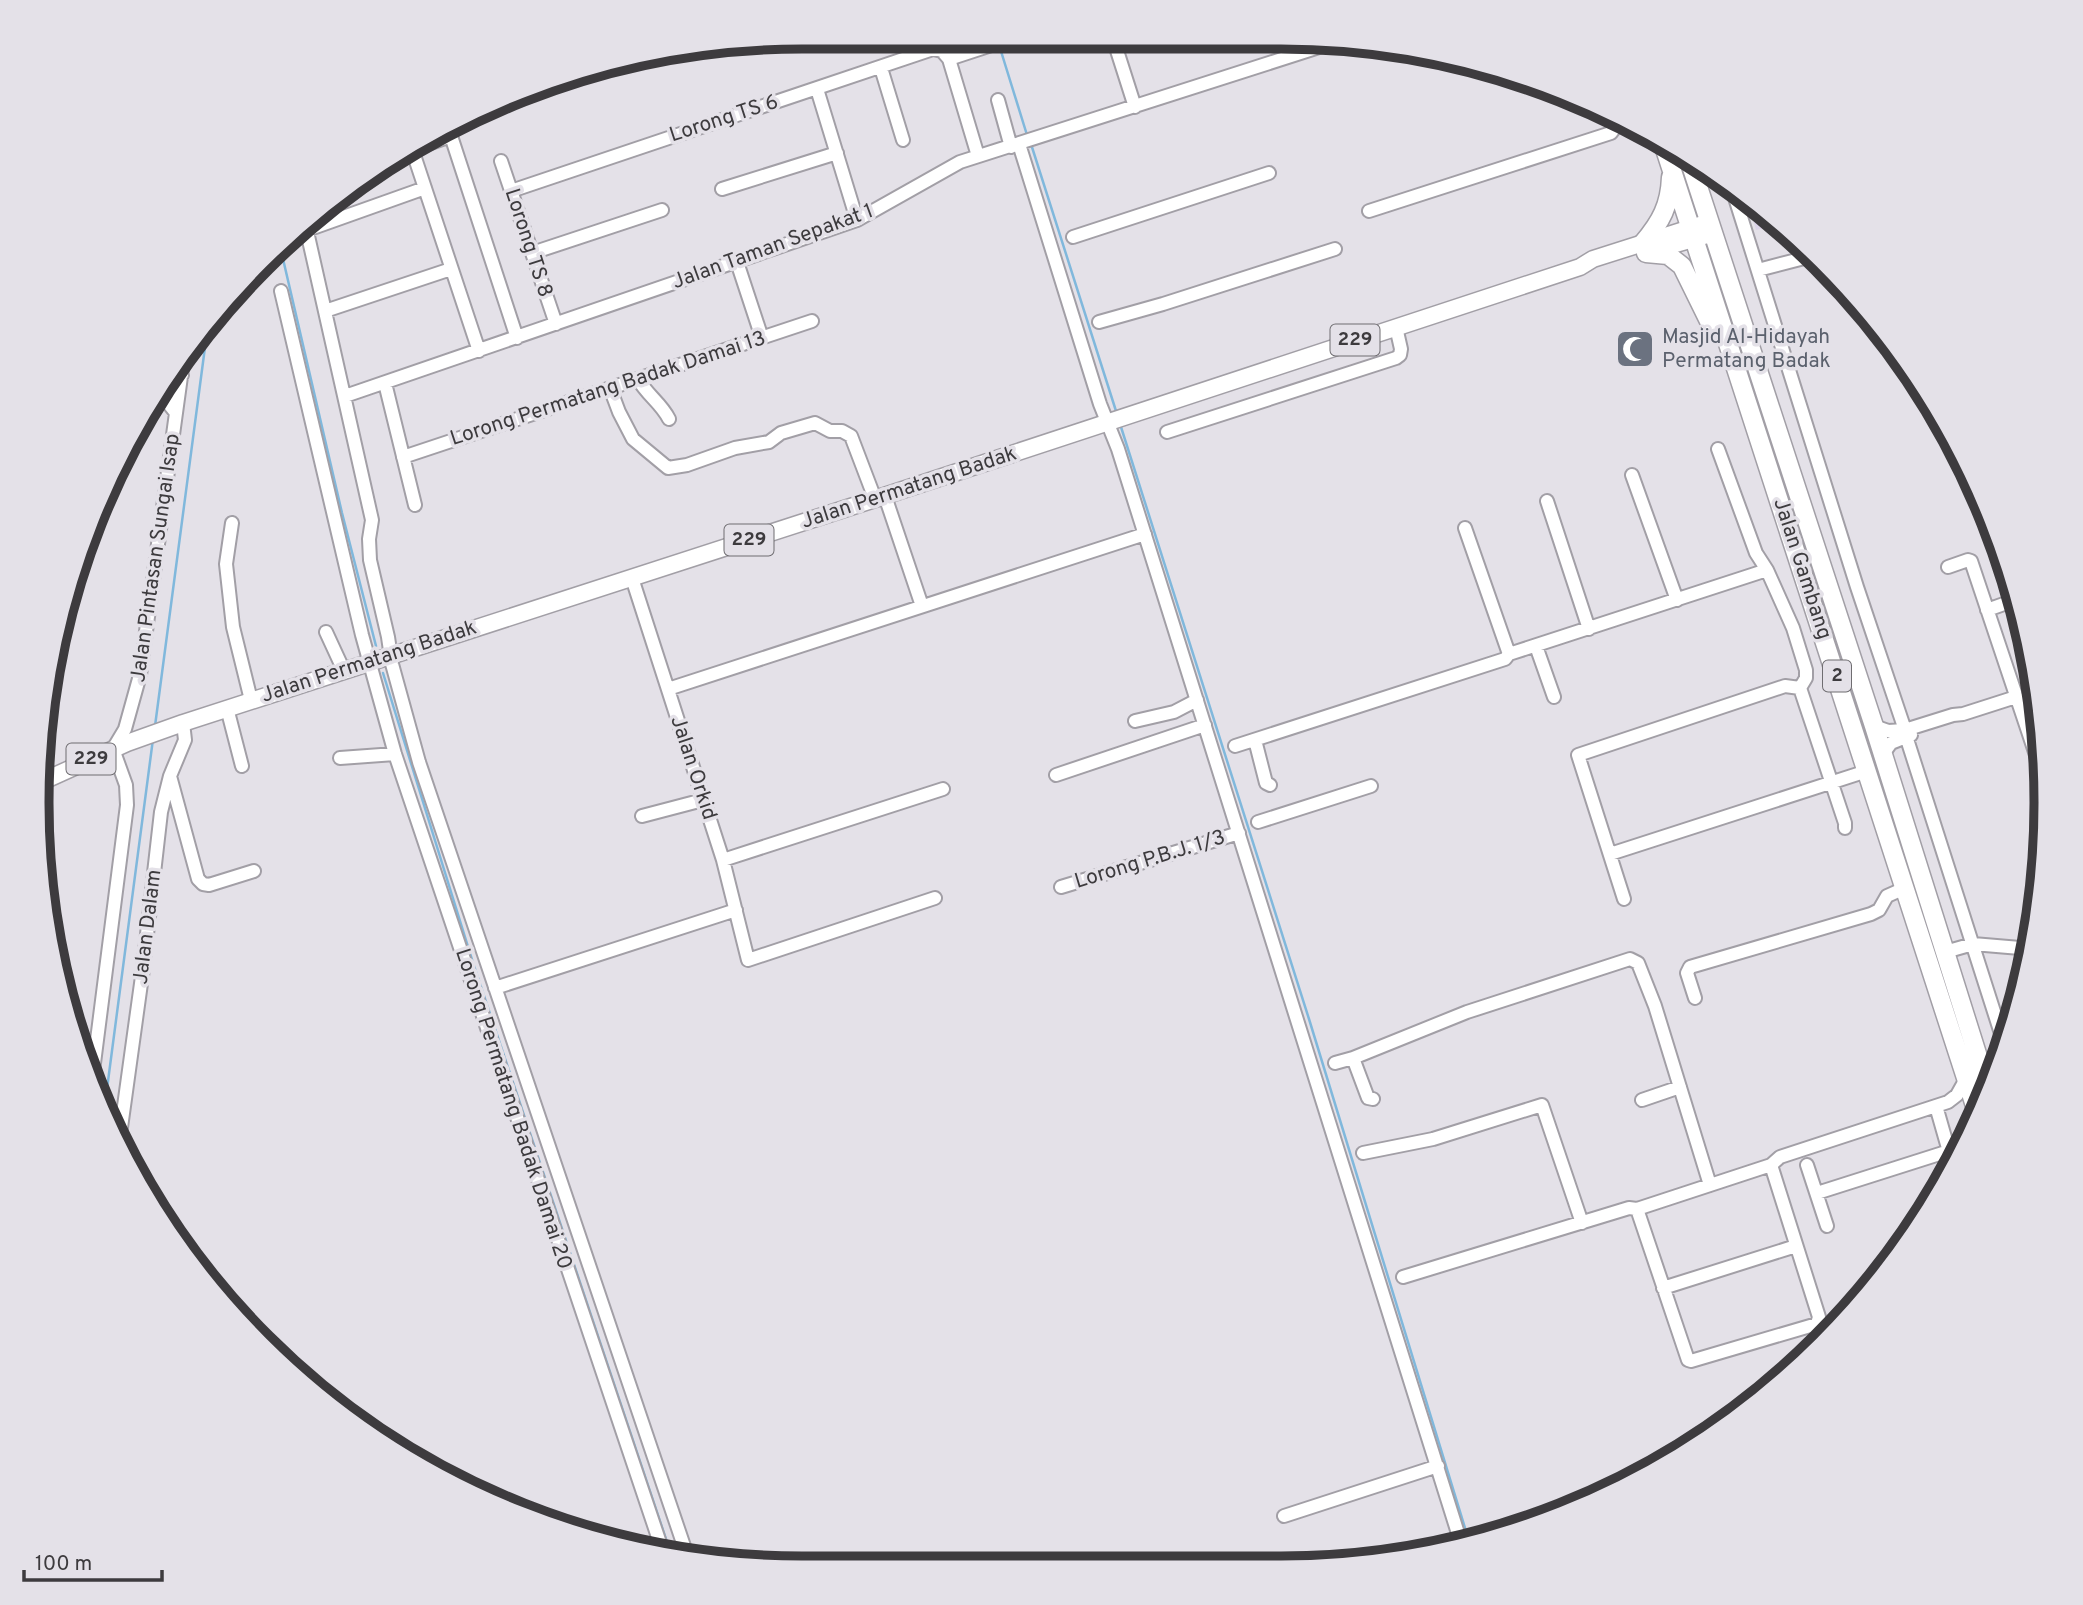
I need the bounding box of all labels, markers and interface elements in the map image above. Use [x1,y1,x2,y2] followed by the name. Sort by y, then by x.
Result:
[666,89,782,149] street label: Lorong TS 6
[498,185,558,301] street label: Lorong TS 8
[669,198,877,296] street label: Jalan Taman Sepakat 1
[1330,324,1380,356] road number: 229
[1662,324,1831,375] place label: Masjid Al-Hidayah Permatang Badak
[447,325,769,453] street label: Lorong Permatang Badak Damai 13
[1614,328,1656,370] mosque icon: Masjid Al-Hidayah Permatang Badak
[125,432,187,684] street label: Jalan Pintasan Sungai Isap
[798,440,1020,536] street label: Jalan Permatang Badak
[1766,495,1838,643] street label: Jalan Gambang
[724,524,774,555] road number: 229
[258,614,480,710] street label: Jalan Permatang Badak
[1823,660,1851,692] road number: 2
[663,713,723,823] street label: Jalan Orkid
[66,744,116,774] road number: 229
[1071,824,1229,896] street label: Lorong P.B.J. 1/3
[128,868,168,986] street label: Jalan Dalam
[448,945,578,1273] street label: Lorong Permatang Badak Damai 20
[24,1538,163,1582] scale bar
[35,1551,92,1578] text: 100 m

